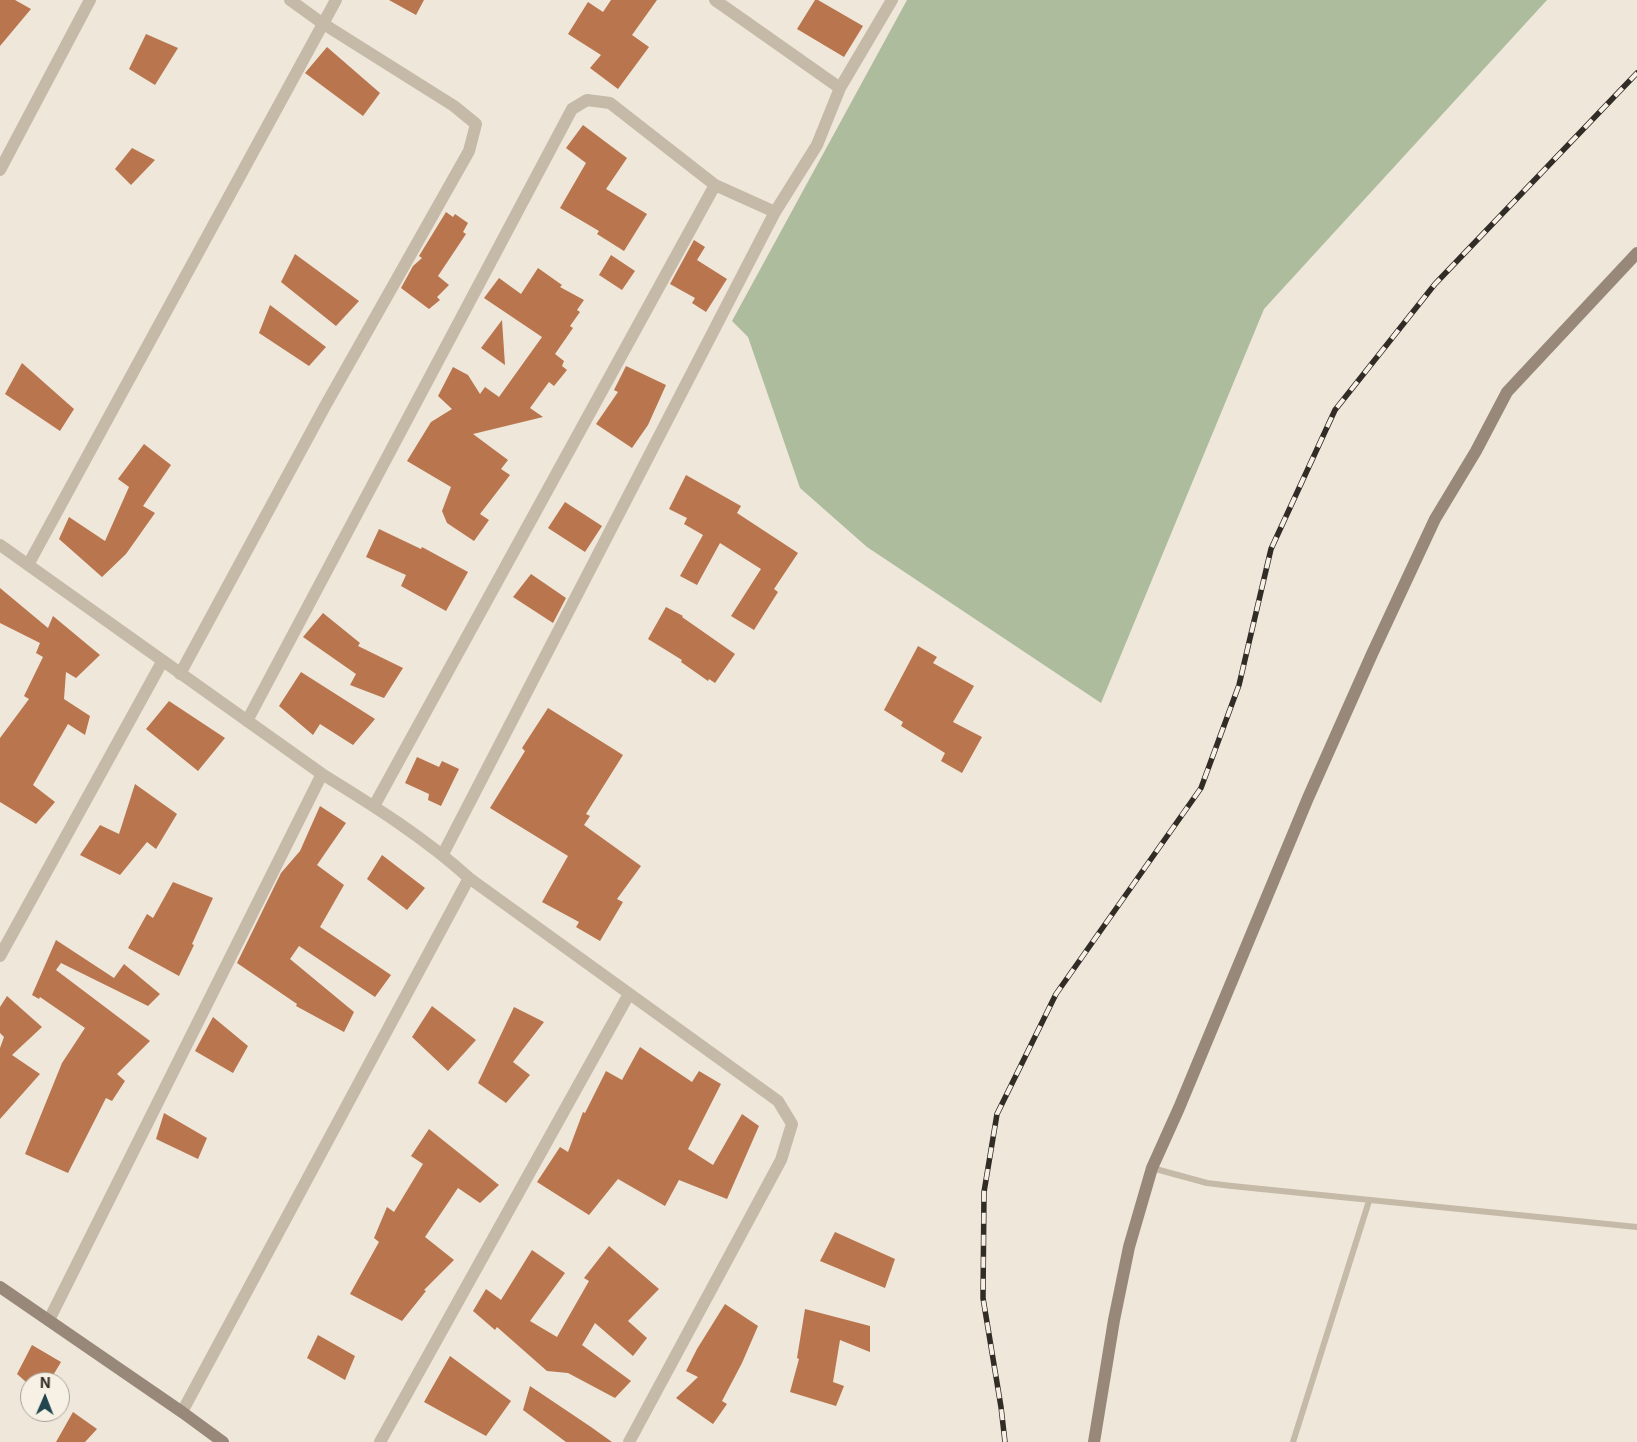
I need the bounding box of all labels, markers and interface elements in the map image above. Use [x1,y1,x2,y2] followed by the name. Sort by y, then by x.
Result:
[20,1372,70,1422] north arrow
[40,1374,51,1391] text: N

